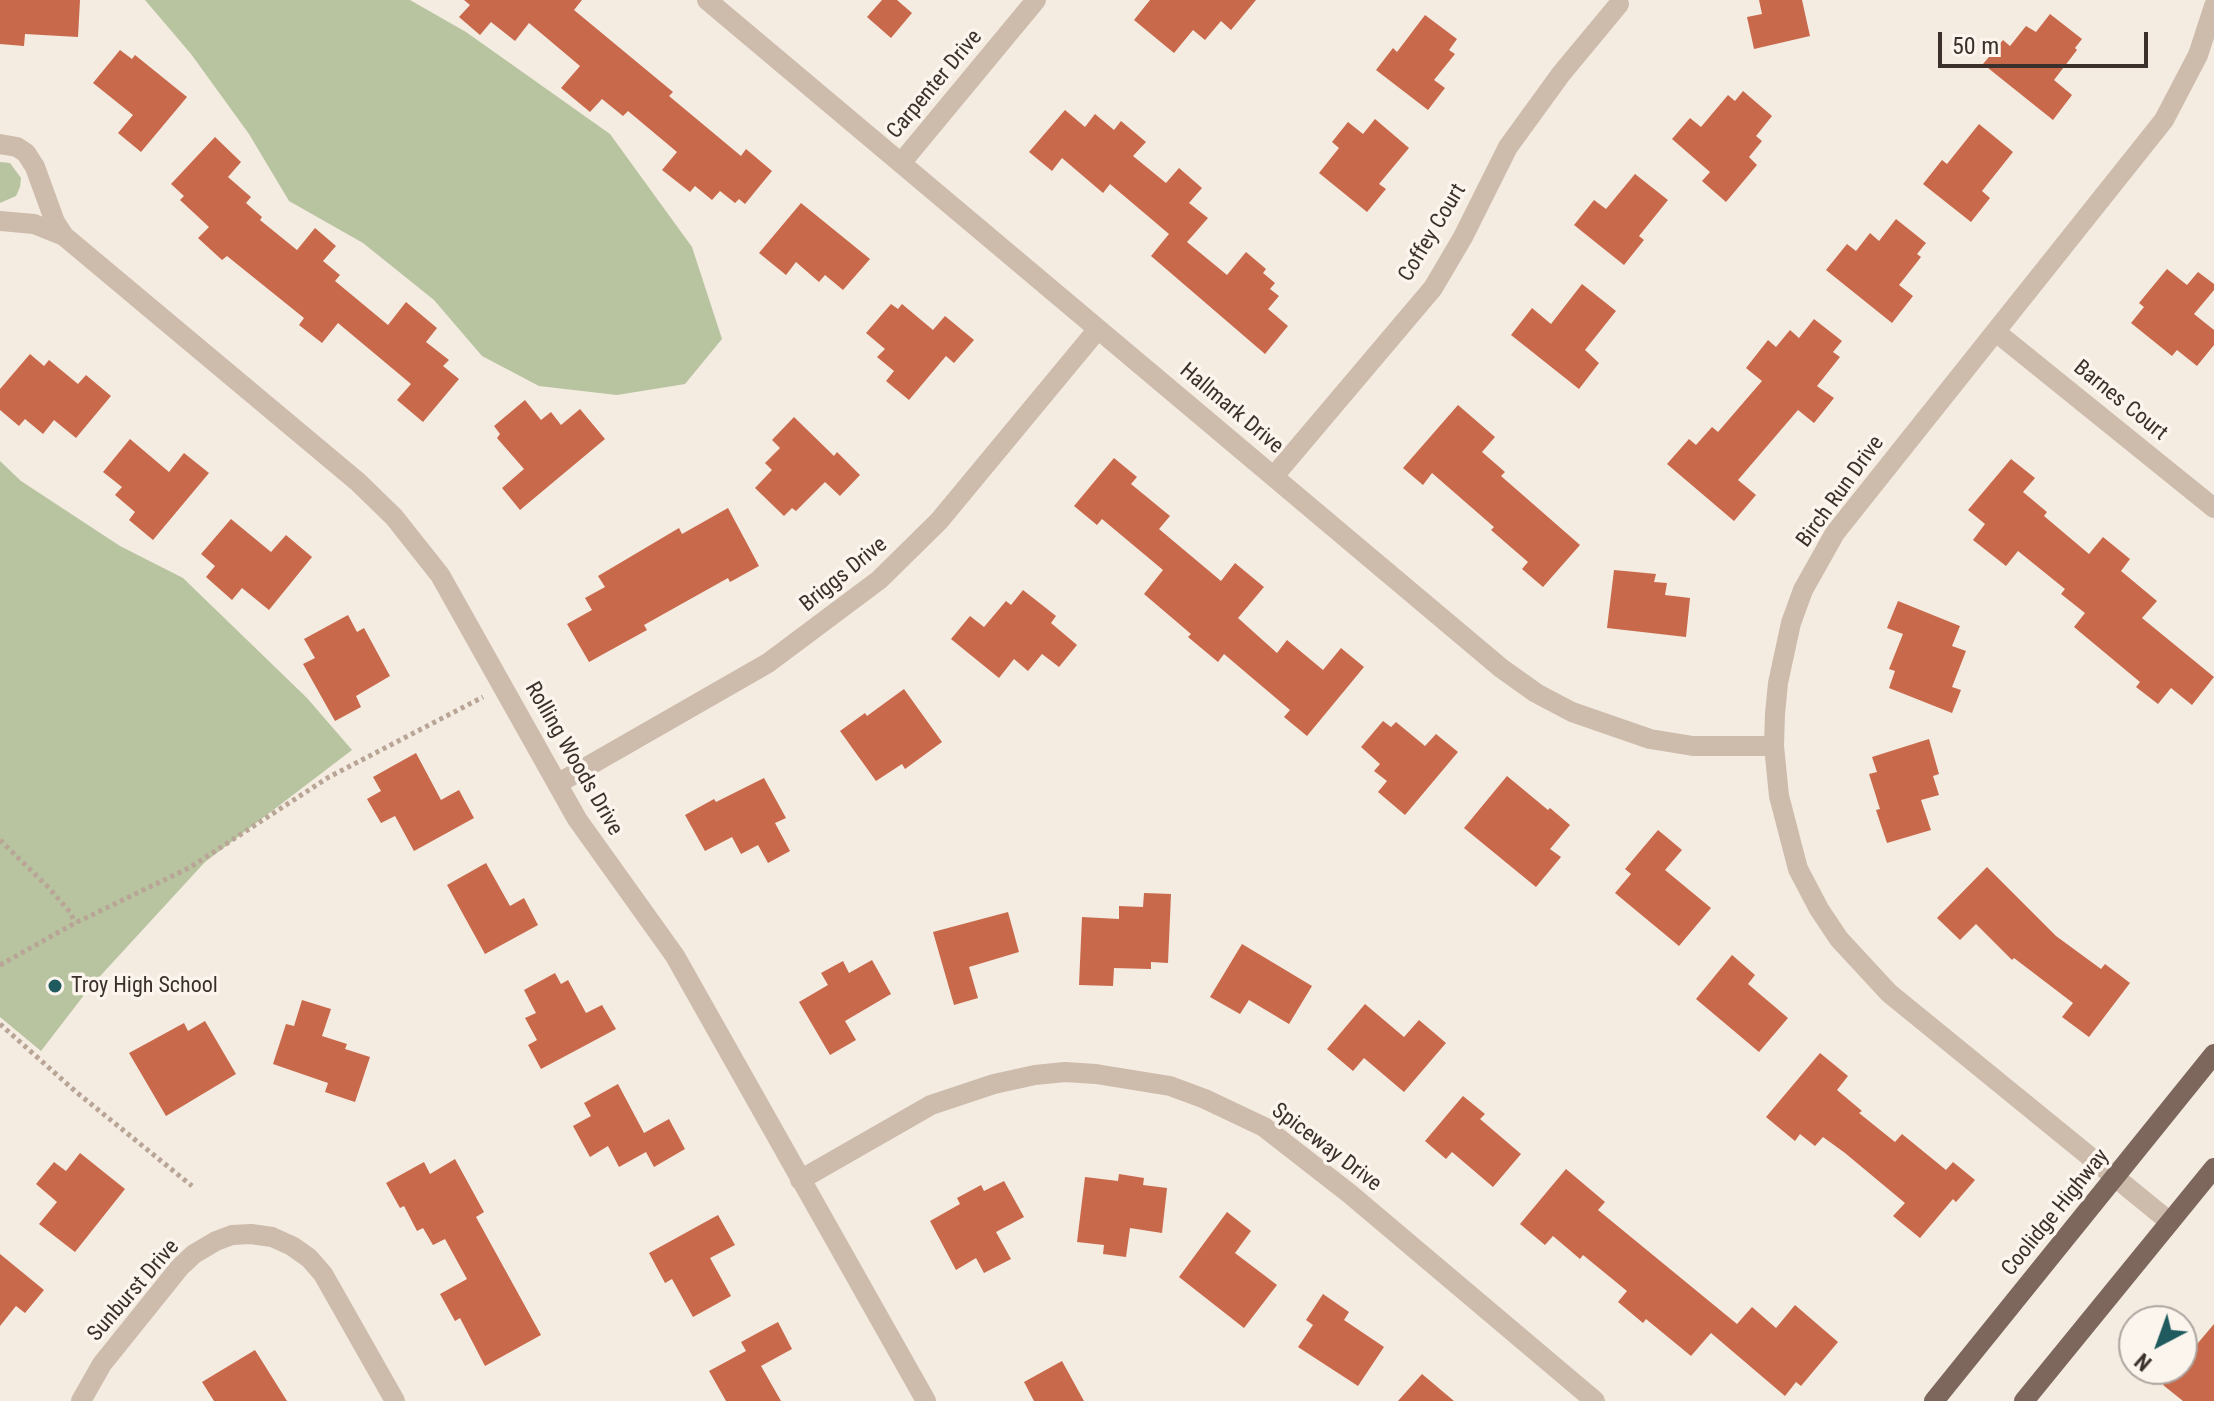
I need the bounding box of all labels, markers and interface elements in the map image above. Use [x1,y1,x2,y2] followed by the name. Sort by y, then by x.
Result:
[1942,16,2152,66] scale bar
[882,25,988,145] street label: Carpenter Drive
[1952,32,1999,60] text: 50 m
[1393,179,1473,287] street label: Coffey Court
[2068,355,2172,447] street label: Barnes Court
[1174,358,1288,460] street label: Hallmark Drive
[1792,431,1890,553] street label: Birch Run Drive
[795,532,893,618] street label: Briggs Drive
[518,678,628,840] street label: Rolling Woods Drive
[71,973,218,999] place label: Troy High School
[46,977,64,995] marker: Troy High School
[1266,1098,1386,1198] street label: Spiceway Drive
[1997,1144,2115,1282] street label: Coolidge Highway
[83,1235,185,1347] street label: Sunburst Drive
[2118,1305,2198,1385] north arrow
[2130,1348,2157,1376] text: N

